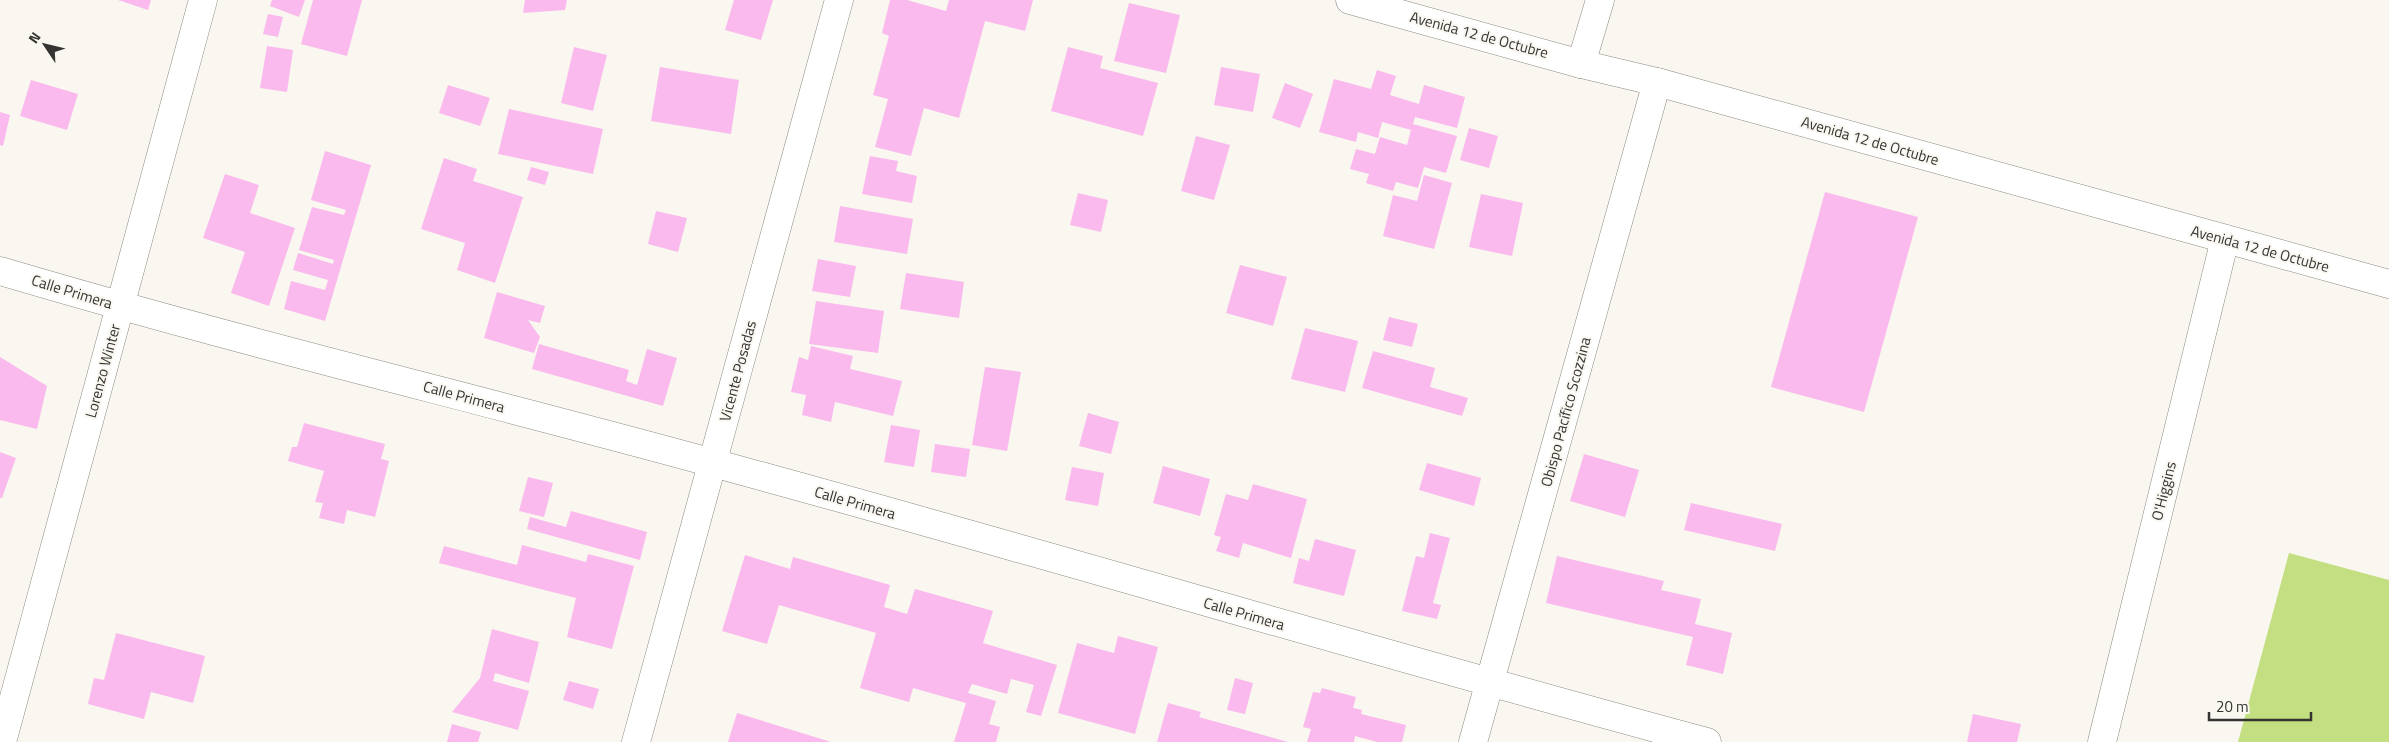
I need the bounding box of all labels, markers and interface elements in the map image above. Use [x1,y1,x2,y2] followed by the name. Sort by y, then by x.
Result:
[1407,5,1551,64] street label: Avenida 12 de Octubre
[20,20,70,70] north arrow
[23,27,45,47] text: N
[1798,110,1942,171] street label: Avenida 12 de Octubre
[2188,219,2332,278] street label: Avenida 12 de Octubre
[29,268,116,315] street label: Calle Primera
[713,318,762,424] street label: Vicente Posadas
[79,321,126,420] street label: Lorenzo Winter
[1534,334,1597,489] street label: Obispo Pacífico Scozzina
[421,375,508,419] street label: Calle Primera
[2145,459,2182,523] street label: O'Higgins
[812,480,899,525] street label: Calle Primera
[1201,591,1288,636] street label: Calle Primera
[2209,690,2312,722] scale bar
[2216,695,2249,718] text: 20 m

